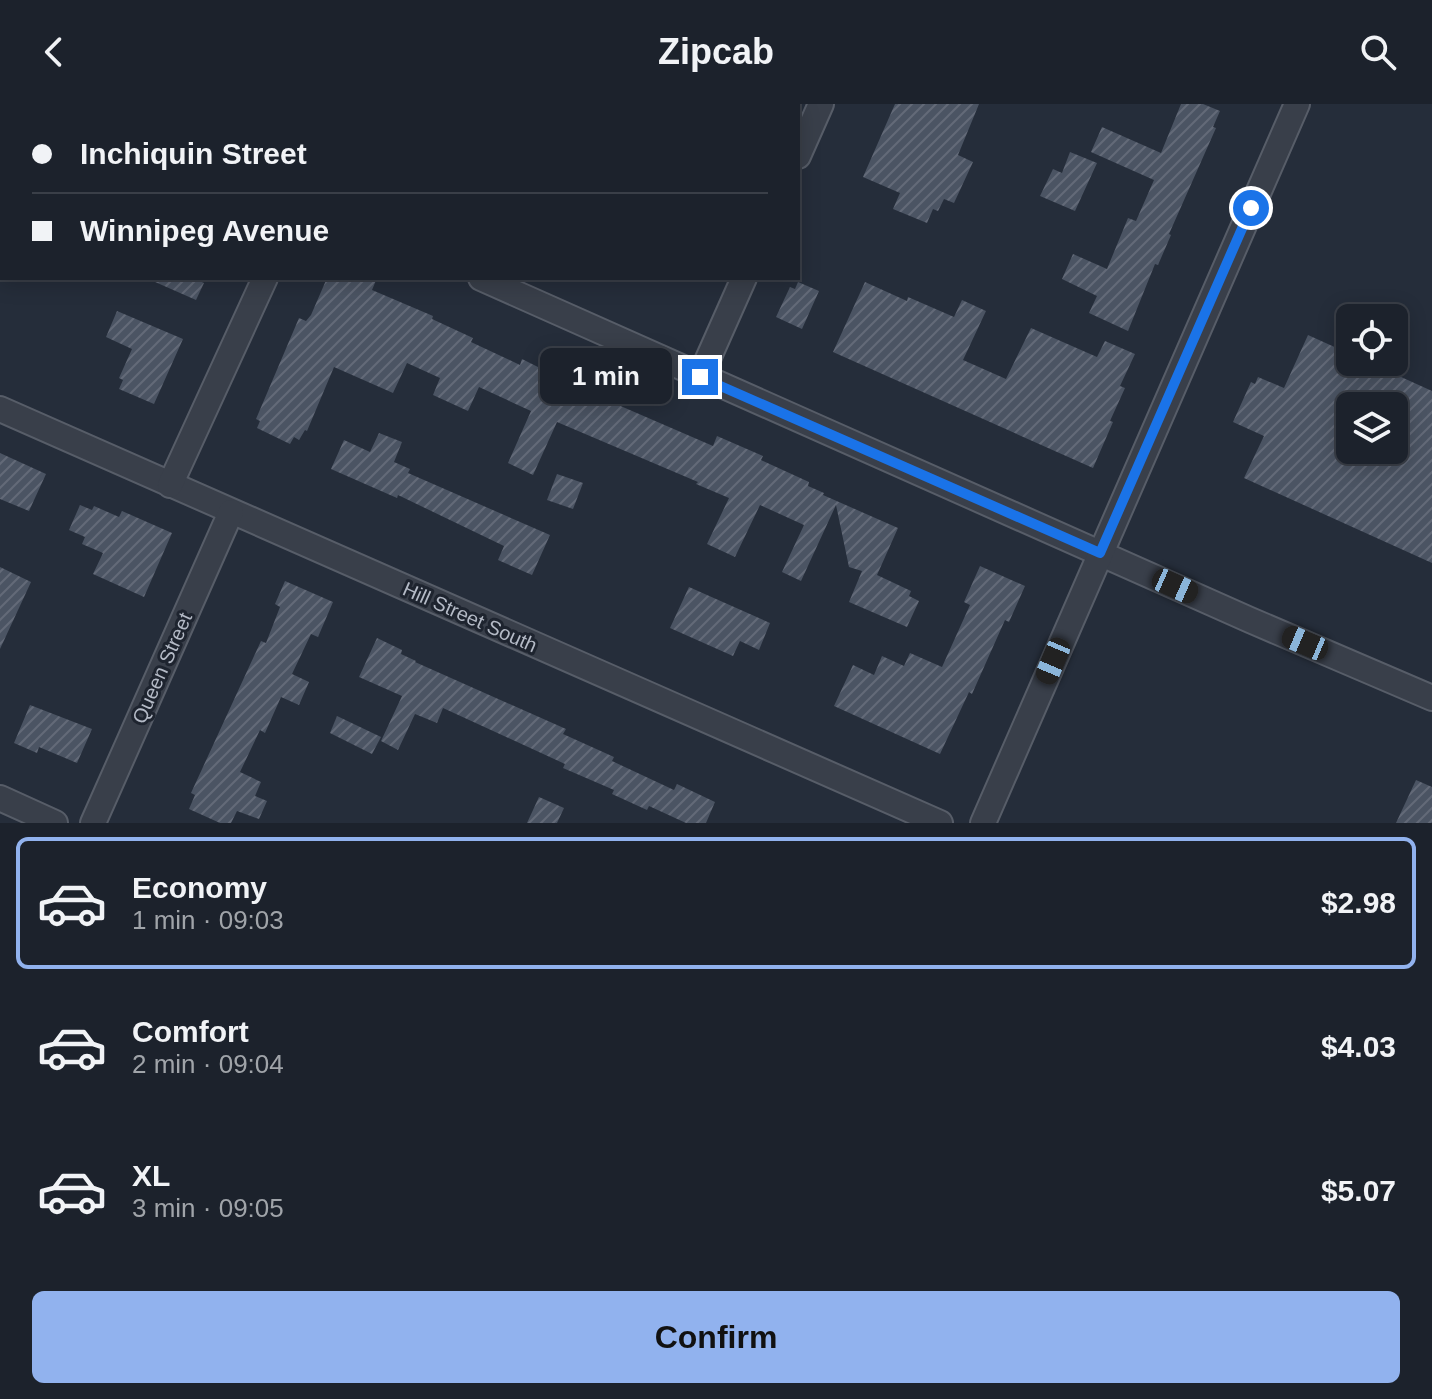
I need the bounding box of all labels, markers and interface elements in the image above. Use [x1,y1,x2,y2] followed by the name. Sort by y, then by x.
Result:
[32,30,76,74] icon: back
[1356,30,1400,74] icon: search
[658,31,774,72] text: Zipcab
[80,137,307,170] text: Inchiquin Street
[1233,190,1269,226] route start
[80,214,329,247] text: Winnipeg Avenue
[1336,304,1408,464] map controls
[1336,304,1408,376] button: locate
[540,349,672,405] callout: 1 min
[682,359,718,395] route end
[572,361,640,391] text: 1 min
[1336,392,1408,464] button: layers
[1148,565,1202,607] car
[400,578,540,656] street label: Hill Street South
[128,609,196,727] street label: Queen Street
[1278,623,1332,663] car
[1033,634,1073,688] car
[36,867,108,939] icon: car
[132,871,267,904] text: Economy
[1321,886,1396,919] text: $2.98
[132,905,284,935] text: 1 min · 09:03
[36,1011,108,1083] icon: car
[132,1015,249,1048] text: Comfort
[1321,1030,1396,1063] text: $4.03
[132,1049,284,1079] text: 2 min · 09:04
[36,1155,108,1227] icon: car
[132,1159,170,1192] text: XL
[1321,1174,1396,1207] text: $5.07
[132,1193,284,1223] text: 3 min · 09:05
[32,1291,1400,1383] button: Confirm

